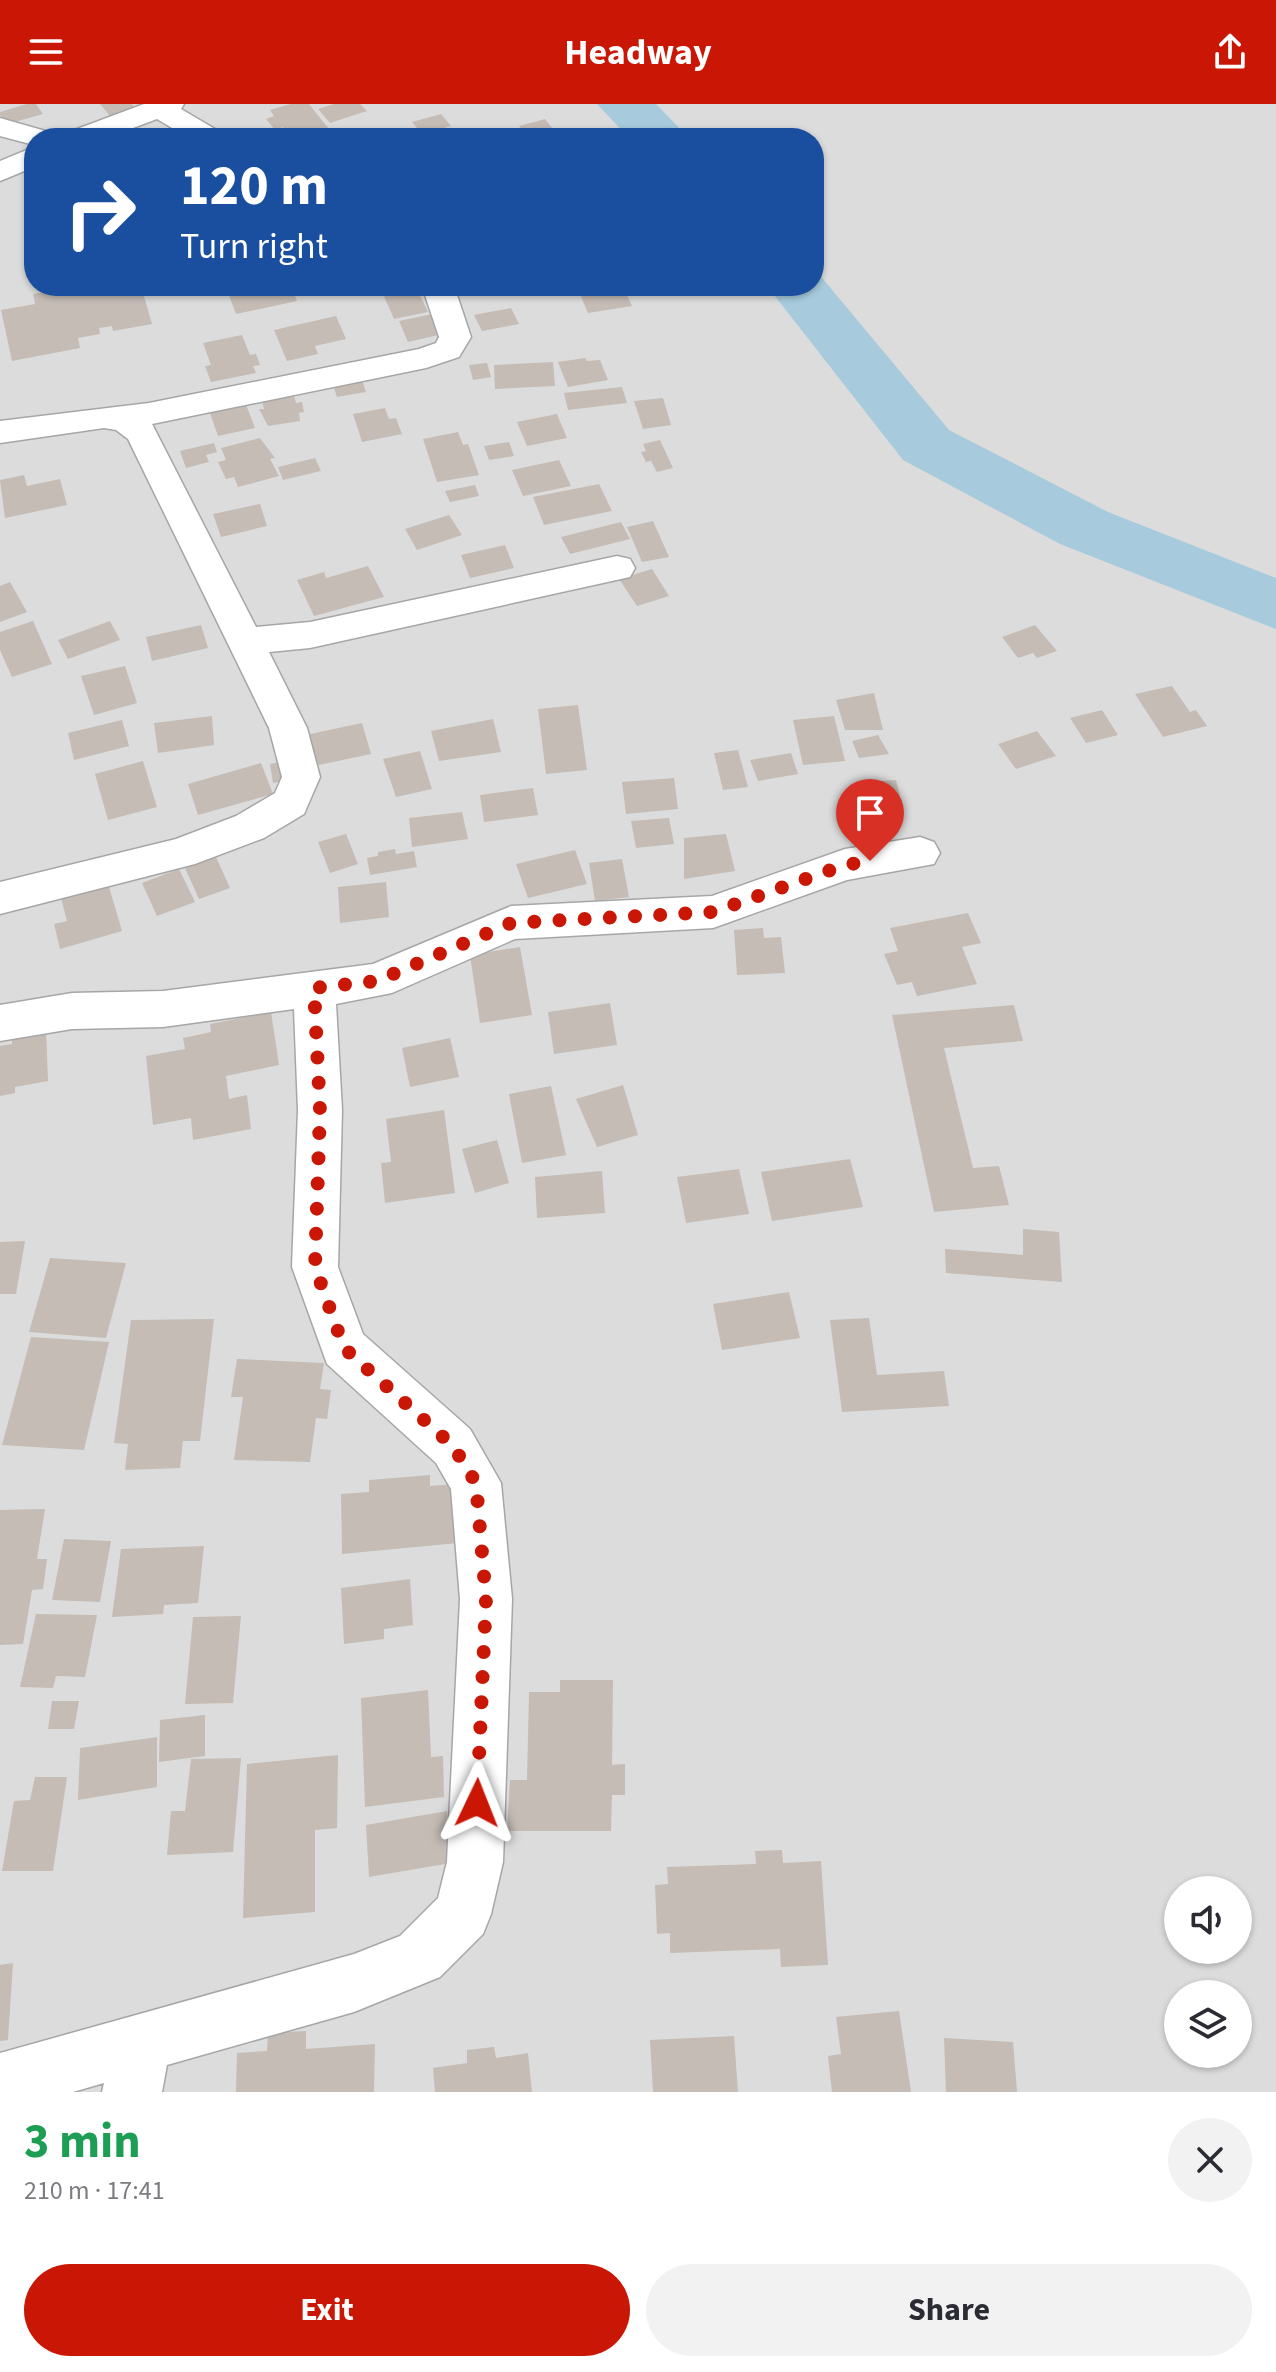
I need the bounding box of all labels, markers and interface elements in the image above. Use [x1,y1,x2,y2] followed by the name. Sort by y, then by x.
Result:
[564,27,712,78] text: Headway
[24,30,68,74] icon: menu
[1208,30,1252,74] icon: share
[180,147,328,226] text: 120 m
[48,160,152,264] icon: right
[180,221,328,272] text: Turn right
[836,779,904,861] pin
[848,791,892,835] icon: arrive
[435,1761,519,1845] position arrow
[1164,1876,1252,2068] map controls
[1164,1876,1252,1964] button: sound
[1164,1980,1252,2068] button: layers
[24,2108,141,2176] text: 3 min
[1168,2118,1252,2202] button: close
[24,2172,165,2209] text: 210 m · 17:41
[24,2264,630,2356] button: Exit
[646,2264,1252,2356] button: Share

